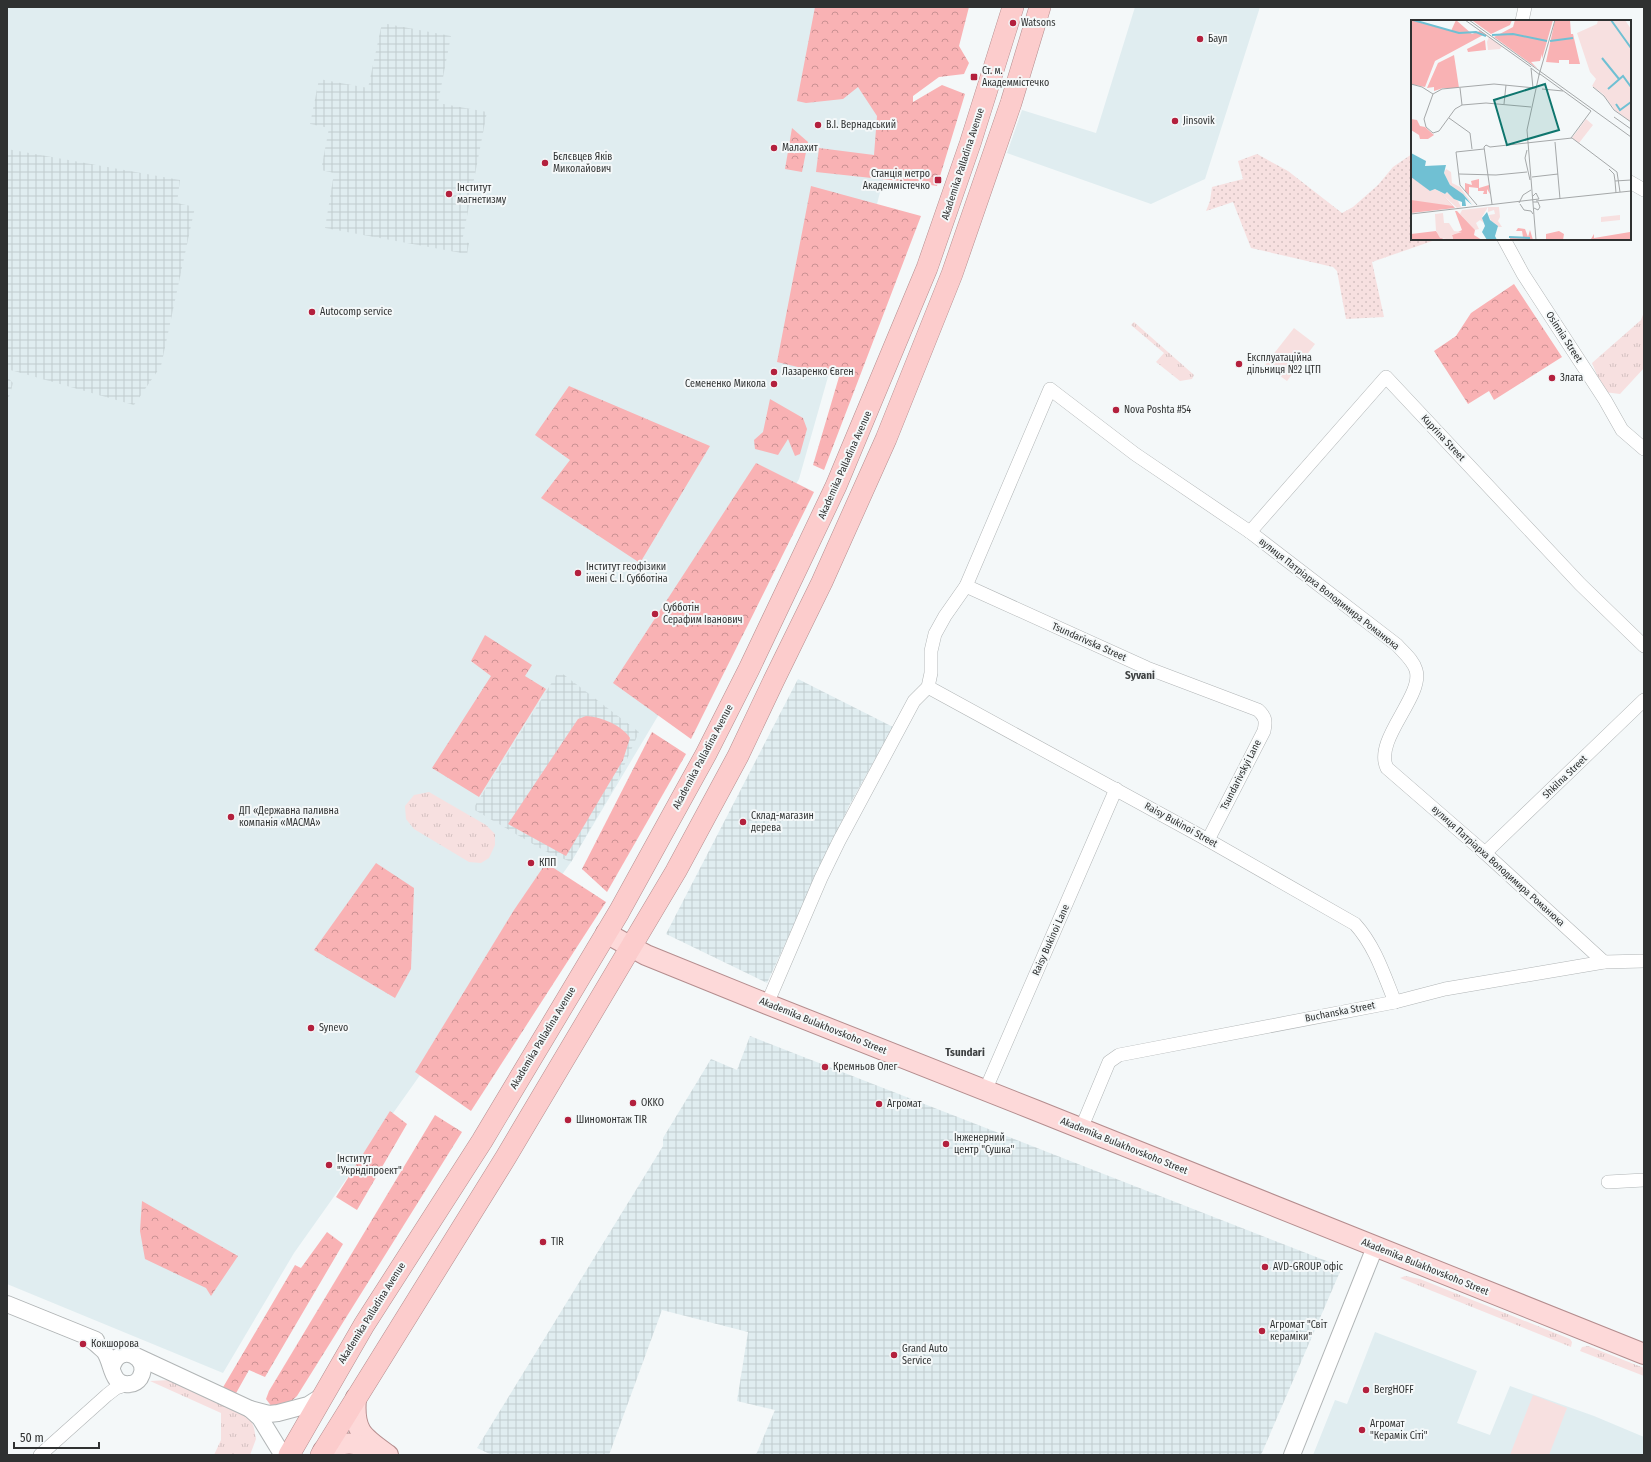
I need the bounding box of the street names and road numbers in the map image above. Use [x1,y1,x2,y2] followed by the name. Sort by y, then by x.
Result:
[939,106,987,222] street label: Akademika Palladina Avenue
[1543,309,1585,365] street label: Osinnia Street
[816,409,874,521] street label: Akademika Palladina Avenue
[1419,412,1468,464] street label: Kuprina Street
[1256,535,1402,653] street label: вулиця Патріарха Володимира Романюка
[1050,620,1129,664] street label: Tsundarivska Street
[670,702,736,811] street label: Akademika Palladina Avenue
[1218,738,1264,812] street label: Tsundarivskyi Lane
[1540,752,1590,801] street label: Shkilna Street
[1142,800,1220,850] street label: Raisy Bukinoi Street
[1429,802,1568,929] street label: вулиця Патріарха Володимира Романюка
[1030,903,1072,977] street label: Raisy Bukinoi Lane
[508,985,578,1091] street label: Akademika Palladina Avenue
[758,995,889,1057] street label: Akademika Bulakhovskoho Street
[1304,999,1377,1025] street label: Buchanska Street
[1059,1115,1190,1177] street label: Akademika Bulakhovskoho Street
[1360,1236,1491,1298] street label: Akademika Bulakhovskoho Street
[336,1260,408,1366] street label: Akademika Palladina Avenue

